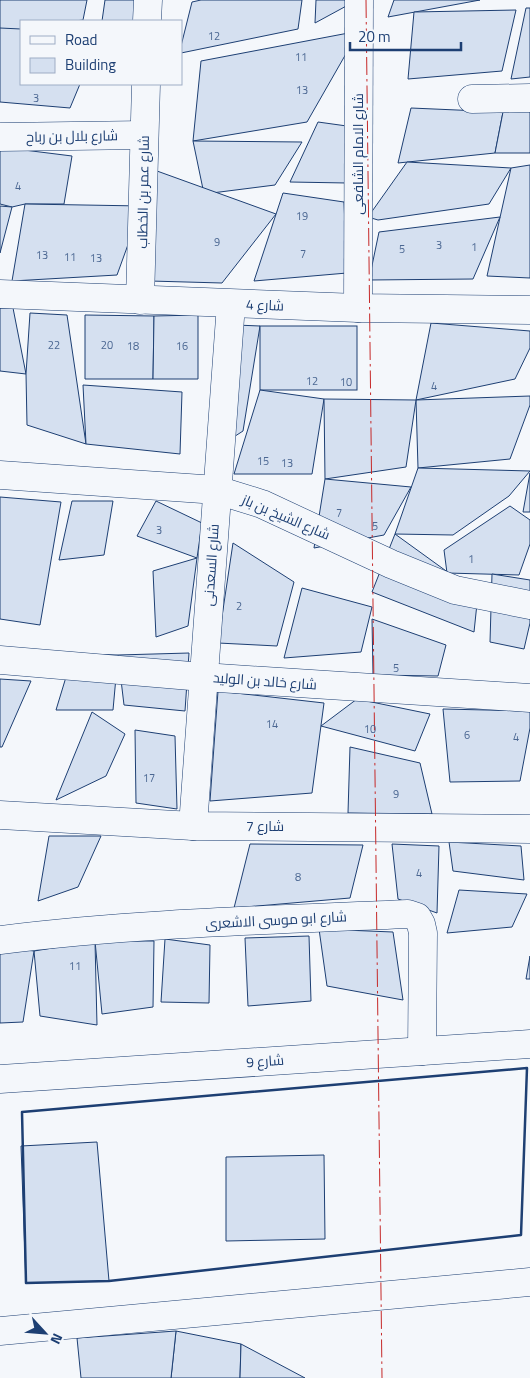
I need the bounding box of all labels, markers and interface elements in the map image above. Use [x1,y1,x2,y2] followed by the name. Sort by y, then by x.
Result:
[20,20,182,85] legend
[350,20,461,52] scale bar
[358,25,391,48] text: 20 m
[65,28,97,51] text: Road
[208,28,220,44] house number: 12
[295,49,307,65] house number: 11
[65,53,116,76] text: Building
[296,82,308,98] house number: 13
[33,90,39,106] house number: 3
[347,93,368,215] street label: شارع الامام الشافعى
[26,124,118,147] street label: شارع بلال بن رباح
[131,135,154,249] street label: شارع عمر بن الخطاب
[15,178,21,194] house number: 4
[296,208,308,224] house number: 19
[214,234,220,250] house number: 9
[436,237,442,253] house number: 3
[471,239,477,255] house number: 1
[399,241,405,257] house number: 5
[300,246,306,262] house number: 7
[36,247,48,263] house number: 13
[64,249,76,265] house number: 11
[90,250,102,266] house number: 13
[246,293,284,316] street label: شارع 4
[48,337,60,353] house number: 22
[101,337,113,353] house number: 20
[127,338,139,354] house number: 18
[176,338,188,354] house number: 16
[306,373,318,389] house number: 12
[340,374,352,390] house number: 10
[431,378,437,394] house number: 4
[257,453,269,469] house number: 15
[281,455,293,471] house number: 13
[238,488,334,545] street label: شارع الشيخ بن باز
[336,505,342,521] house number: 7
[372,518,378,534] house number: 5
[156,522,162,538] house number: 3
[197,523,224,607] street label: شارع السعدنى
[468,551,474,567] house number: 1
[236,598,242,614] house number: 2
[393,660,399,676] house number: 5
[212,666,318,695] street label: شارع خالد بن الوليد
[266,716,278,732] house number: 14
[364,721,376,737] house number: 10
[464,727,470,743] house number: 6
[513,729,519,745] house number: 4
[143,770,155,786] house number: 17
[393,786,399,802] house number: 9
[246,815,284,836] street label: شارع 7
[416,865,422,881] house number: 4
[295,869,301,885] house number: 8
[205,905,347,934] street label: شارع ابو موسى الاشعرى
[69,958,81,974] house number: 11
[245,1049,285,1072] street label: شارع 9
[20,1308,70,1358] north arrow
[46,1330,69,1348] text: N

